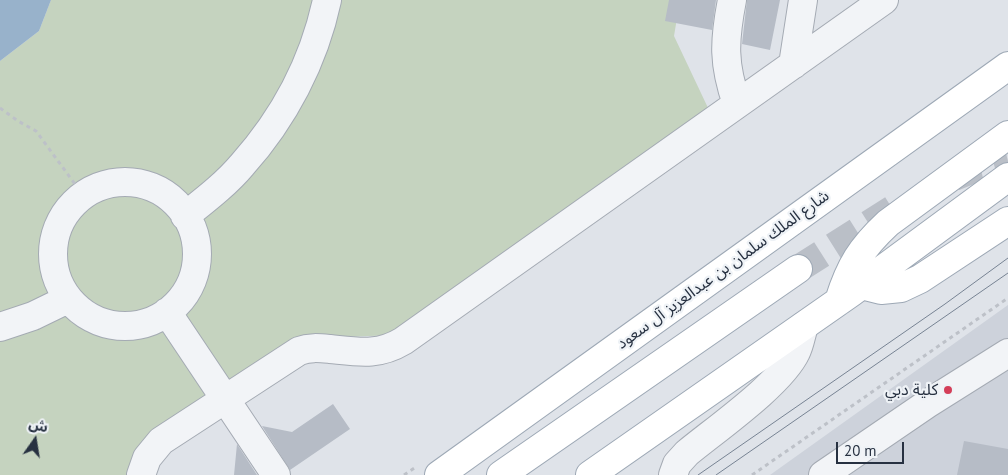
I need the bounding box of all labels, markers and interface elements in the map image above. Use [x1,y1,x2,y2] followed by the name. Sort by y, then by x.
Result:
[613,186,833,354] street label: شارع الملك سلمان بن عبدالعزيز آل سعود
[885,380,938,400] place label: كلية دبي
[942,384,954,396] marker: كلية دبي
[27,414,50,436] text: ش
[10,415,60,465] north arrow
[838,432,906,464] scale bar
[844,441,877,460] text: 20 m

